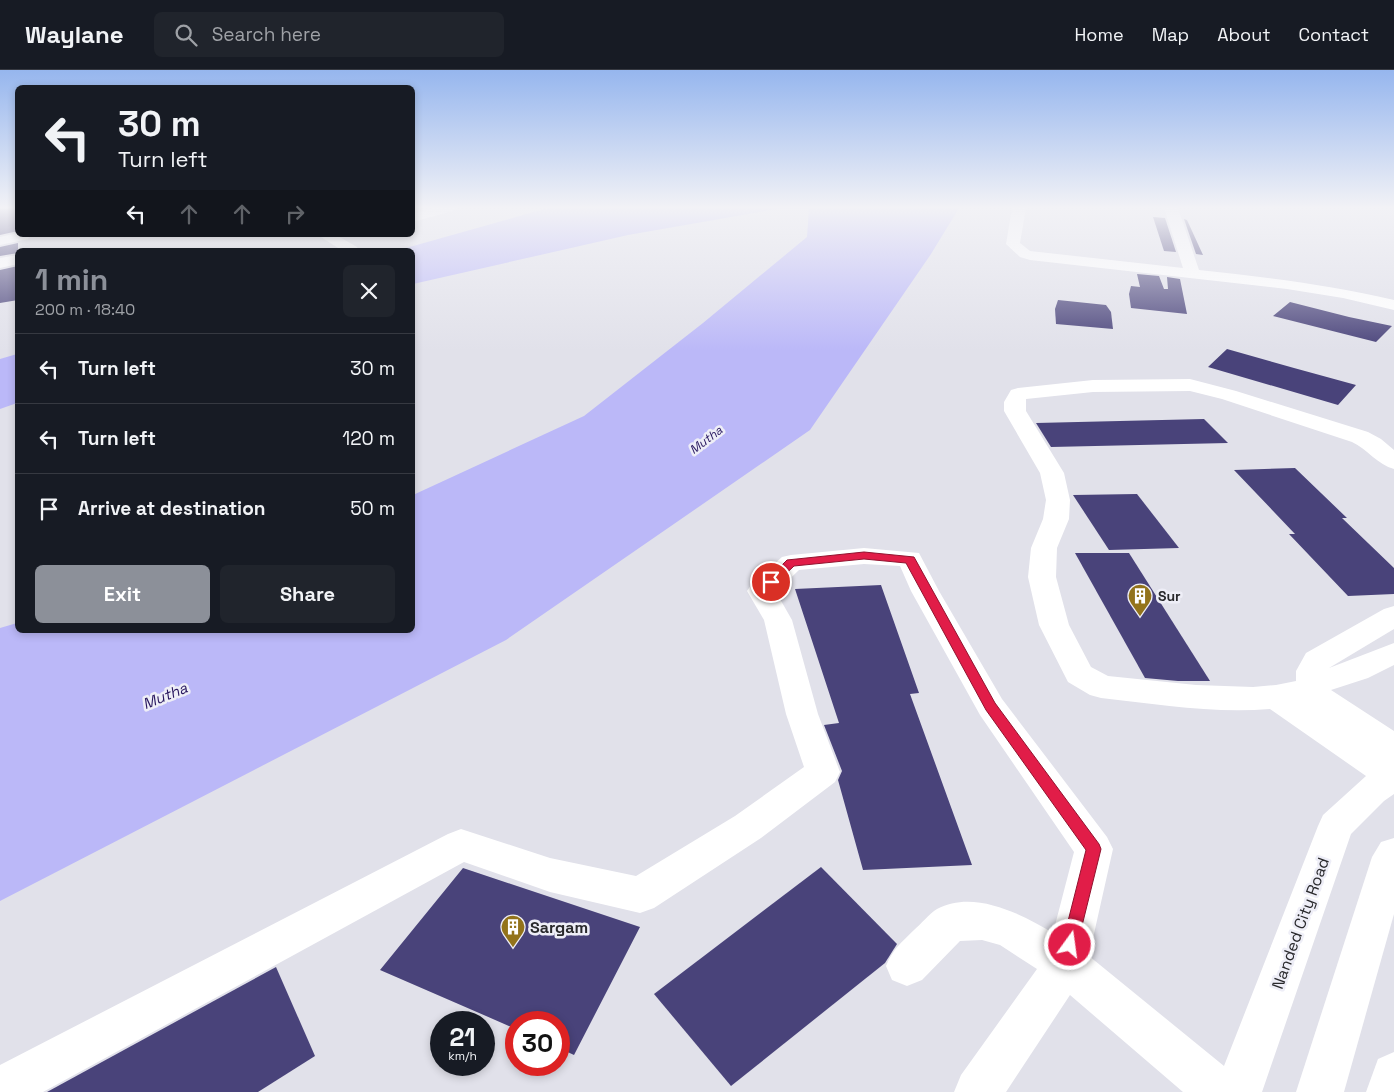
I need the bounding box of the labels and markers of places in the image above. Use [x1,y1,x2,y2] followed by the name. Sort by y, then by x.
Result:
[750,561,792,603] pin
[1127,583,1153,617] building icon: Sur
[1158,587,1181,605] place label: Sur
[500,914,526,948] building icon: Sargam
[530,917,588,938] place label: Sargam

